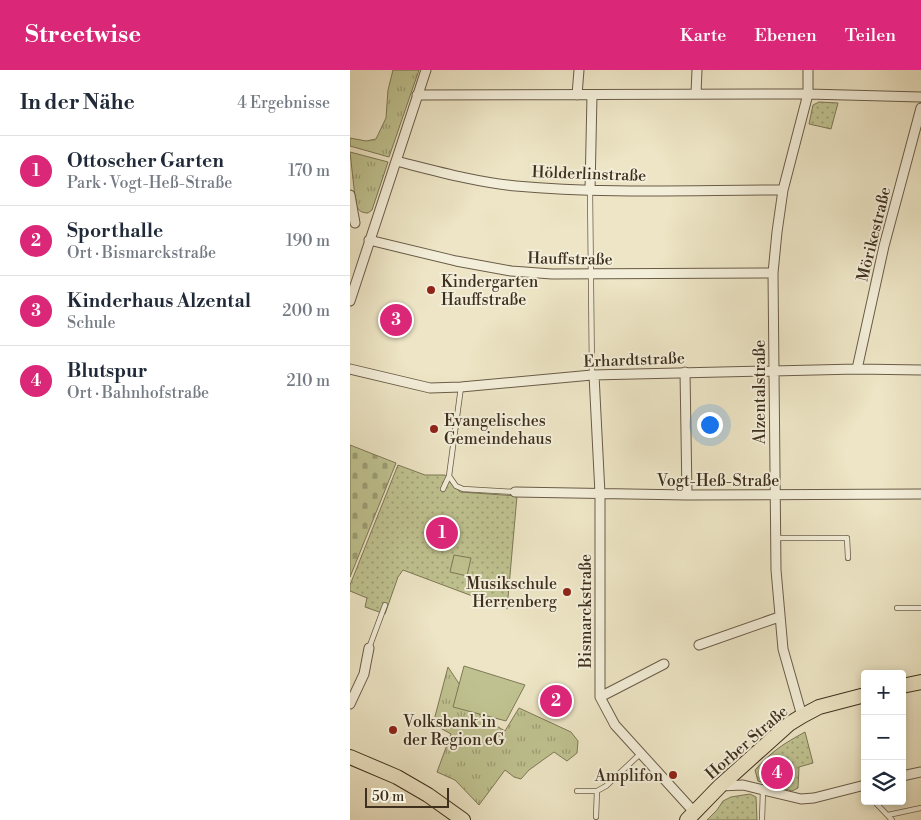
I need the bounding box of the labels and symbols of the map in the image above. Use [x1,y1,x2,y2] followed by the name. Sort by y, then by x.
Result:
[531,162,647,186] street label: Hölderlinstraße
[853,185,895,284] street label: Mörikestraße
[527,248,613,270] street label: Hauffstraße
[441,272,539,310] place label: Kindergarten Hauffstraße
[425,284,437,296] marker: Kindergarten Hauffstraße
[380,301,412,339] pin: 3
[750,340,770,445] street label: Alzentalstraße
[583,348,685,372] street label: Erhardtstraße
[444,411,552,449] place label: Evangelisches Gemeindehaus
[697,412,723,438] your location
[428,423,440,435] marker: Evangelisches Gemeindehaus
[656,471,779,491] street label: Vogt-Heß-Straße
[426,514,458,552] pin: 1
[576,554,596,669] street label: Bismarckstraße
[466,574,558,612] place label: Musikschule Herrenberg
[561,586,573,598] marker: Musikschule Herrenberg
[540,682,572,720] pin: 2
[701,701,792,784] street label: Horber Straße
[402,712,505,750] place label: Volksbank in der Region eG
[387,724,399,736] marker: Volksbank in der Region eG
[761,754,793,792] pin: 4
[594,766,663,786] place label: Amplifon
[667,769,679,781] marker: Amplifon
[365,785,449,808] scale bar

